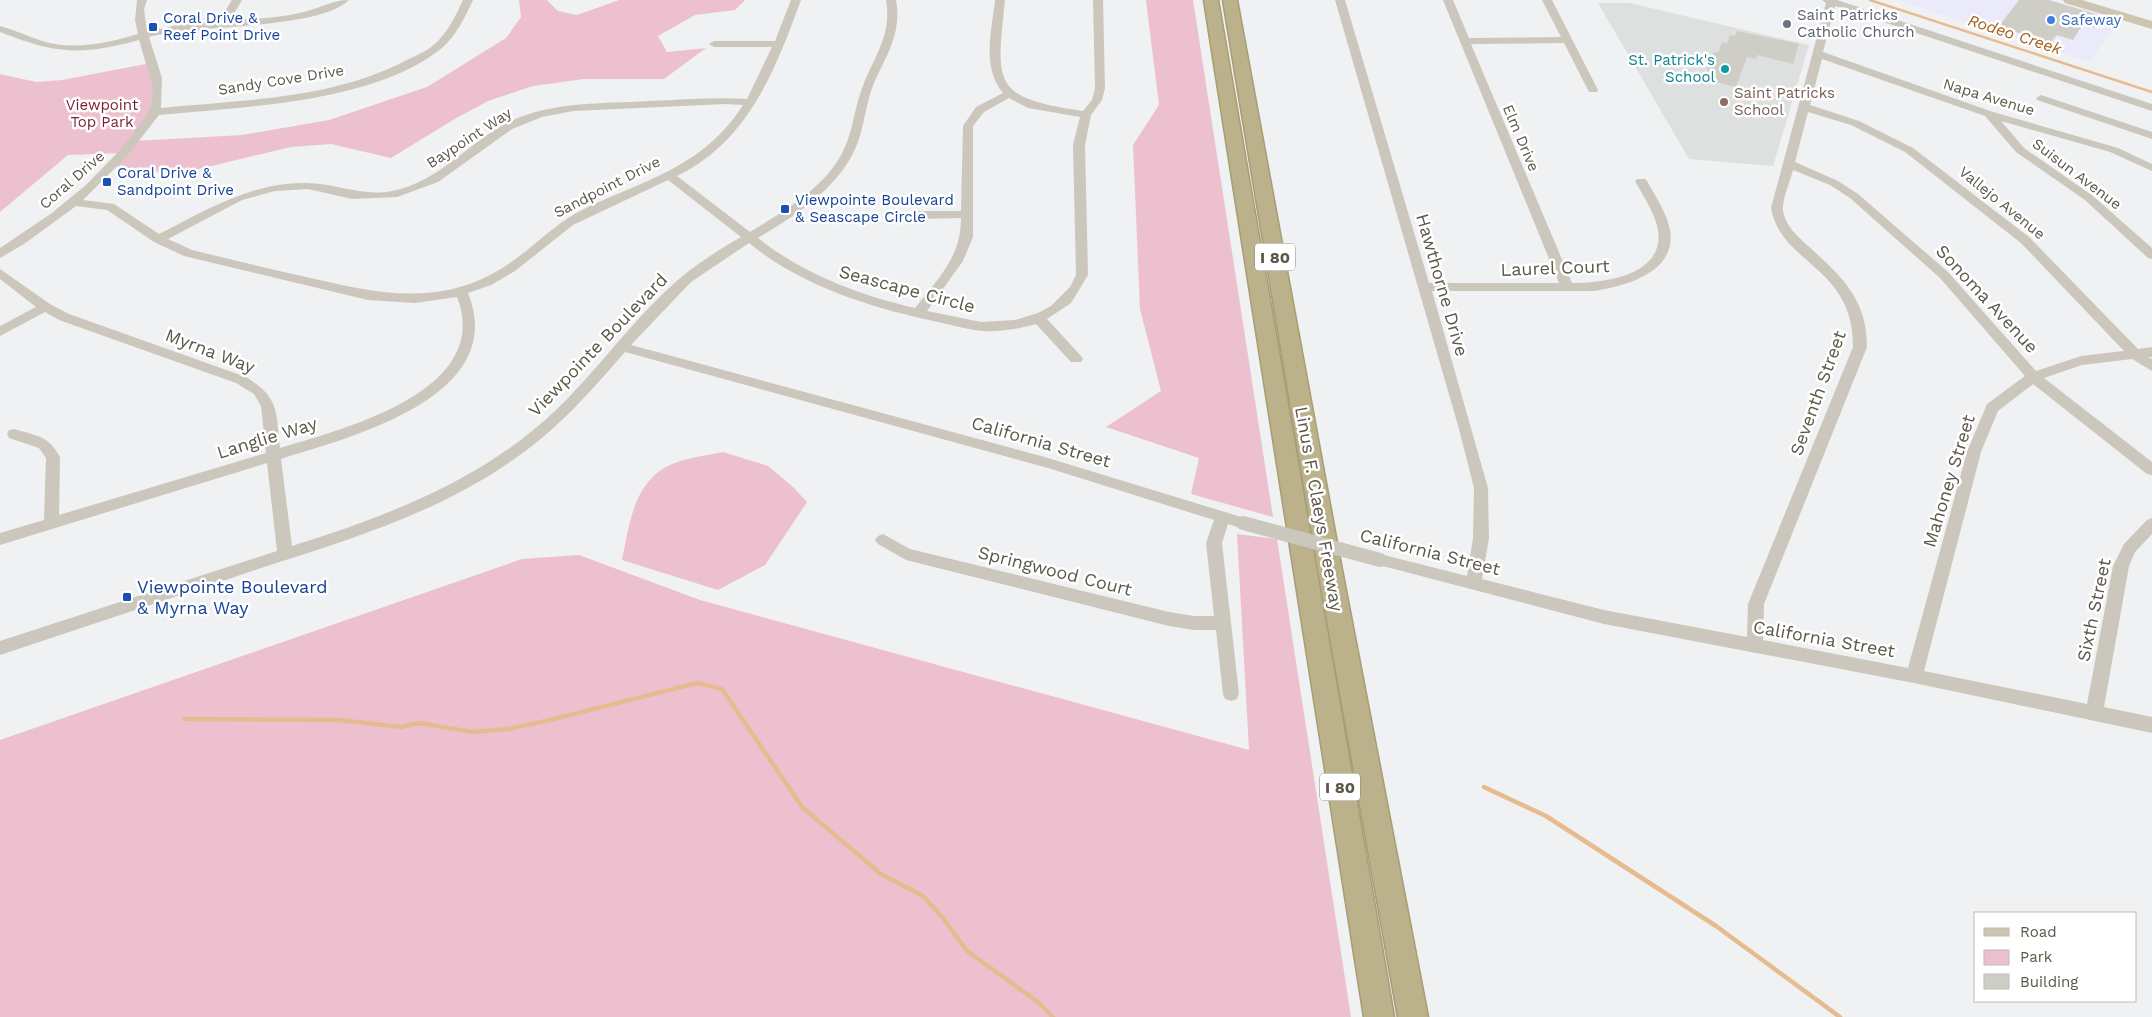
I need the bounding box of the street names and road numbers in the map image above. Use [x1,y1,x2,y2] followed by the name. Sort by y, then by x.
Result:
[217,61,345,99] street label: Sandy Cove Drive
[1941,75,2037,119] street label: Napa Avenue
[1499,102,1543,174] street label: Elm Drive
[423,104,515,172] street label: Baypoint Way
[2029,135,2125,213] street label: Suisun Avenue
[36,147,108,213] street label: Coral Drive
[551,152,663,222] street label: Sandpoint Drive
[1955,163,2049,243] street label: Vallejo Avenue
[1412,211,1473,359] street label: Hawthorne Drive
[1932,240,2043,357] street label: Sonoma Avenue
[1255,243,1295,270] road number: I 80
[1500,255,1610,280] street label: Laurel Court
[837,260,977,317] street label: Seascape Circle
[524,269,671,420] street label: Viewpointe Boulevard
[162,324,259,377] street label: Myrna Way
[1785,327,1850,458] street label: Seventh Street
[1291,405,1348,614] street label: Linus F. Claeys Freeway
[214,412,320,463] street label: Langlie Way
[969,412,1114,472] street label: California Street
[1918,412,1979,550] street label: Mahoney Street
[1358,524,1503,579] street label: California Street
[976,541,1135,600] street label: Springwood Court
[2072,556,2115,663] street label: Sixth Street
[1751,616,1897,661] street label: California Street
[1320,774,1360,800] road number: I 80

